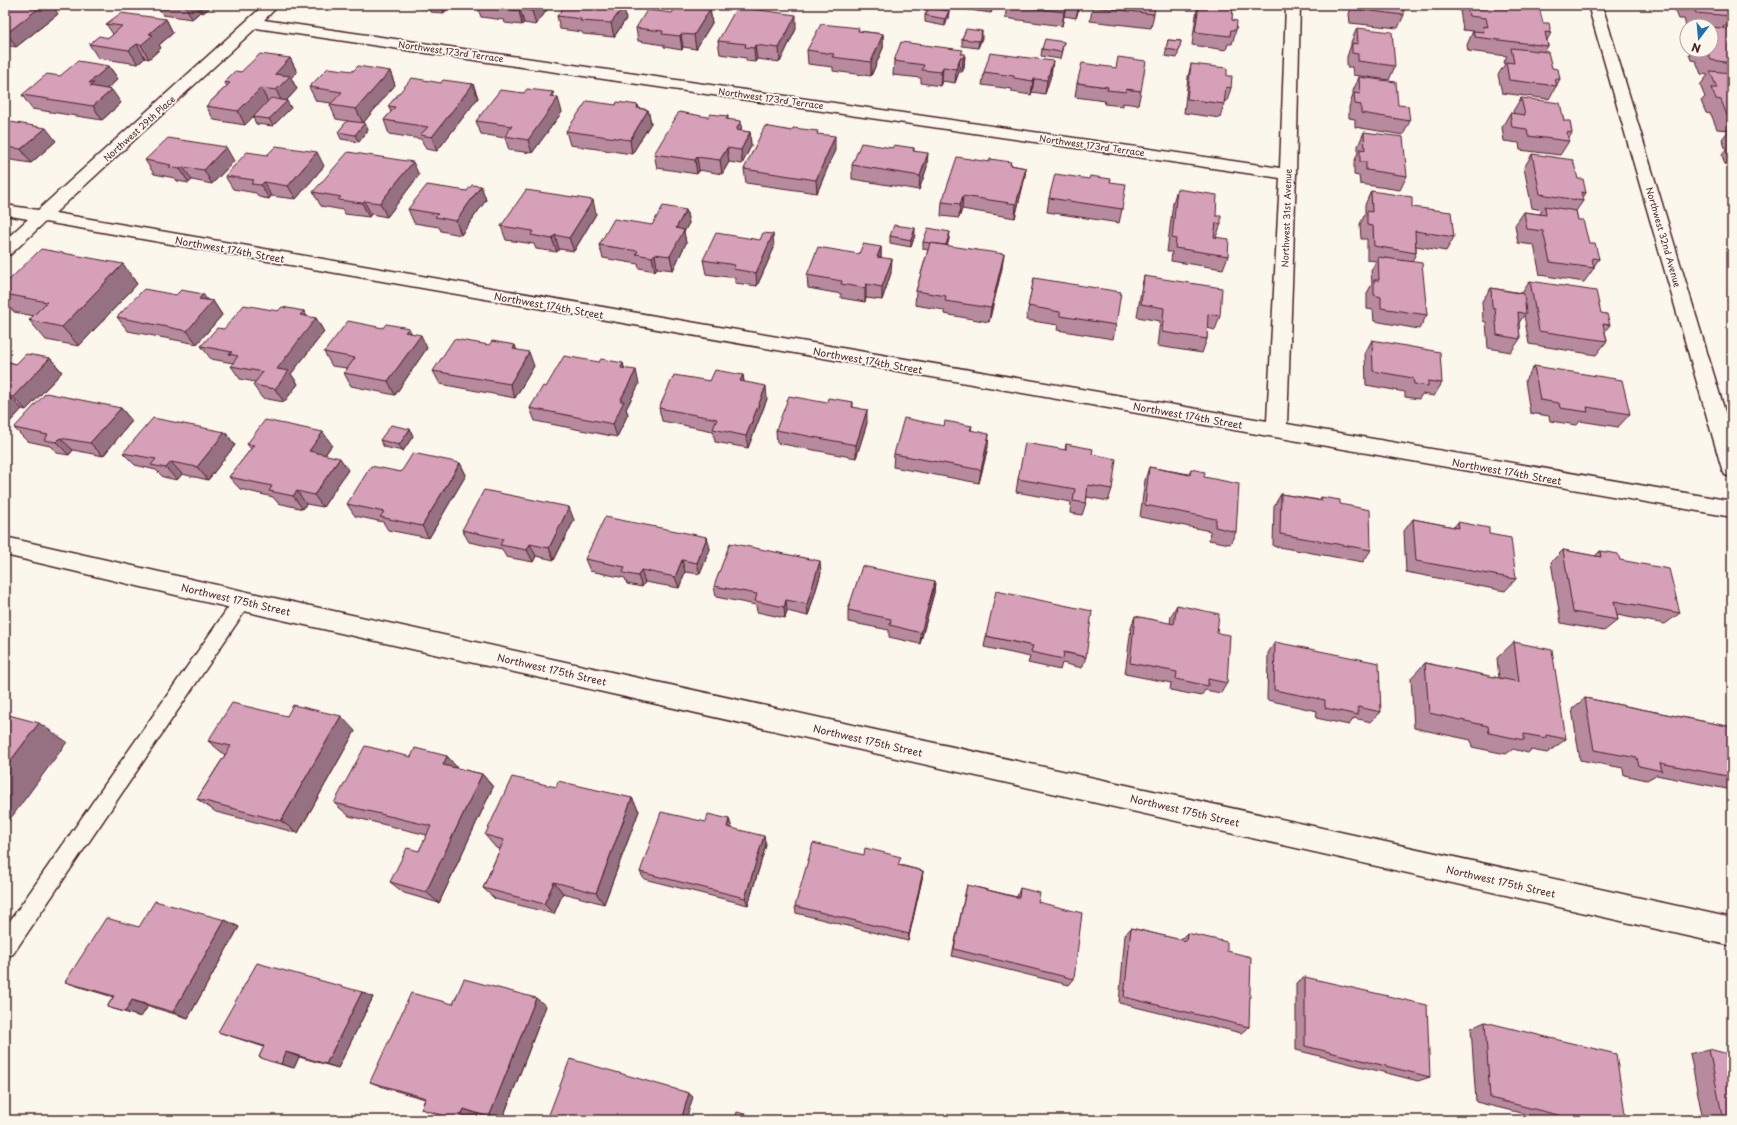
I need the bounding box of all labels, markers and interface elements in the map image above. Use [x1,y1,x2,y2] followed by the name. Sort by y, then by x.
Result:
[1679,18,1719,58] north arrow
[397,37,505,65] street label: Northwest 173rd Terrace
[1689,39,1703,57] text: N
[717,84,825,112] street label: Northwest 173rd Terrace
[100,92,178,164] street label: Northwest 29th Place
[1038,131,1146,159] street label: Northwest 173rd Terrace
[1277,168,1295,268] street label: Northwest 31st Avenue
[1643,185,1685,289] street label: Northwest 32nd Avenue
[174,232,286,266] street label: Northwest 174th Street
[493,288,605,322] street label: Northwest 174th Street
[812,343,924,377] street label: Northwest 174th Street
[1132,398,1244,432] street label: Northwest 174th Street
[1451,454,1563,488] street label: Northwest 174th Street
[180,579,292,619] street label: Northwest 175th Street
[496,649,608,689] street label: Northwest 175th Street
[812,720,924,760] street label: Northwest 175th Street
[1129,790,1241,830] street label: Northwest 175th Street
[1445,861,1557,901] street label: Northwest 175th Street

